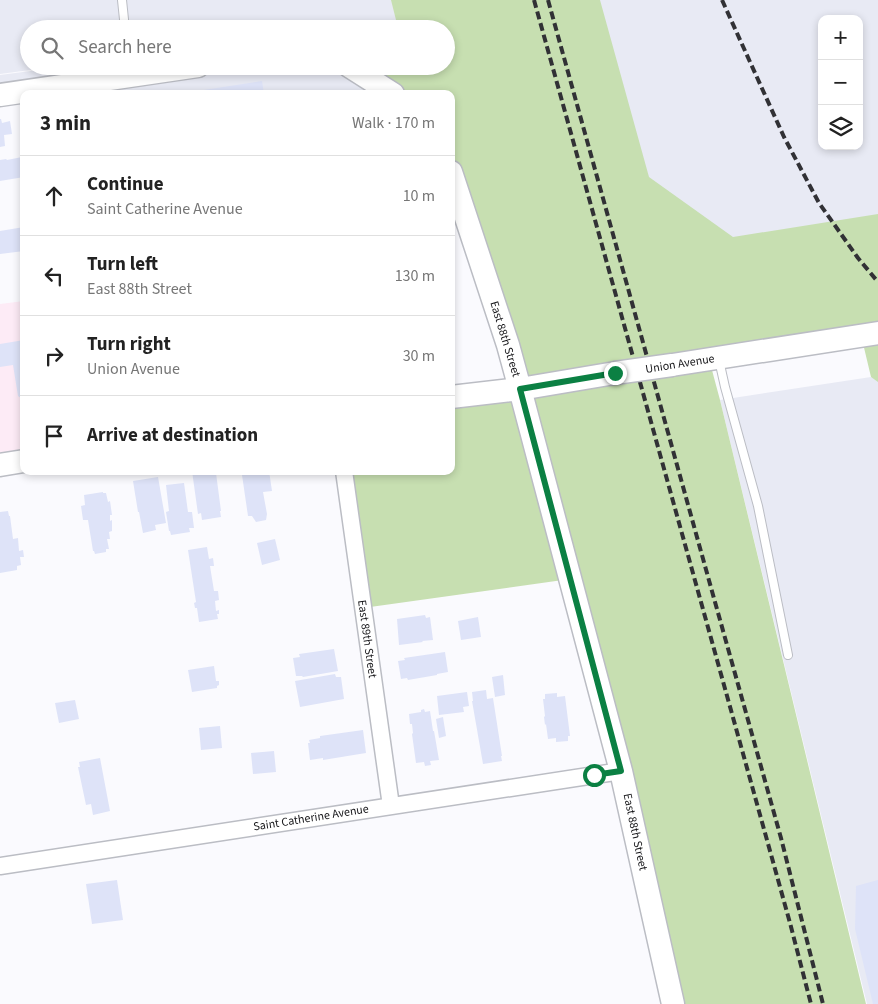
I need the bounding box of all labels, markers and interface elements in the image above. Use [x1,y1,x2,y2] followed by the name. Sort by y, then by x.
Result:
[818,15,863,150] map controls
[818,15,863,60] button: +
[20,20,455,75] search box
[38,34,66,62] icon: search
[78,34,172,61] text: Search here
[818,60,863,105] button: −
[818,105,863,150] button: layers
[40,108,91,138] text: 3 min
[352,112,435,134] text: Walk · 170 m
[87,171,164,198] text: Continue
[40,182,68,210] icon: ahead
[403,185,435,207] text: 10 m
[87,198,243,220] text: Saint Catherine Avenue
[87,251,158,278] text: Turn left
[40,262,68,290] icon: left
[395,265,435,287] text: 130 m
[87,278,192,300] text: East 88th Street
[485,299,525,379] street label: East 88th Street
[87,331,171,358] text: Turn right
[40,342,68,370] icon: right
[403,345,435,367] text: 30 m
[644,350,716,378] street label: Union Avenue
[87,358,180,380] text: Union Avenue
[604,362,627,385] route end
[40,422,68,450] icon: arrive
[87,422,258,449] text: Arrive at destination
[353,599,381,679] street label: East 89th Street
[583,764,606,787] route start
[619,792,651,872] street label: East 88th Street
[252,800,370,836] street label: Saint Catherine Avenue

